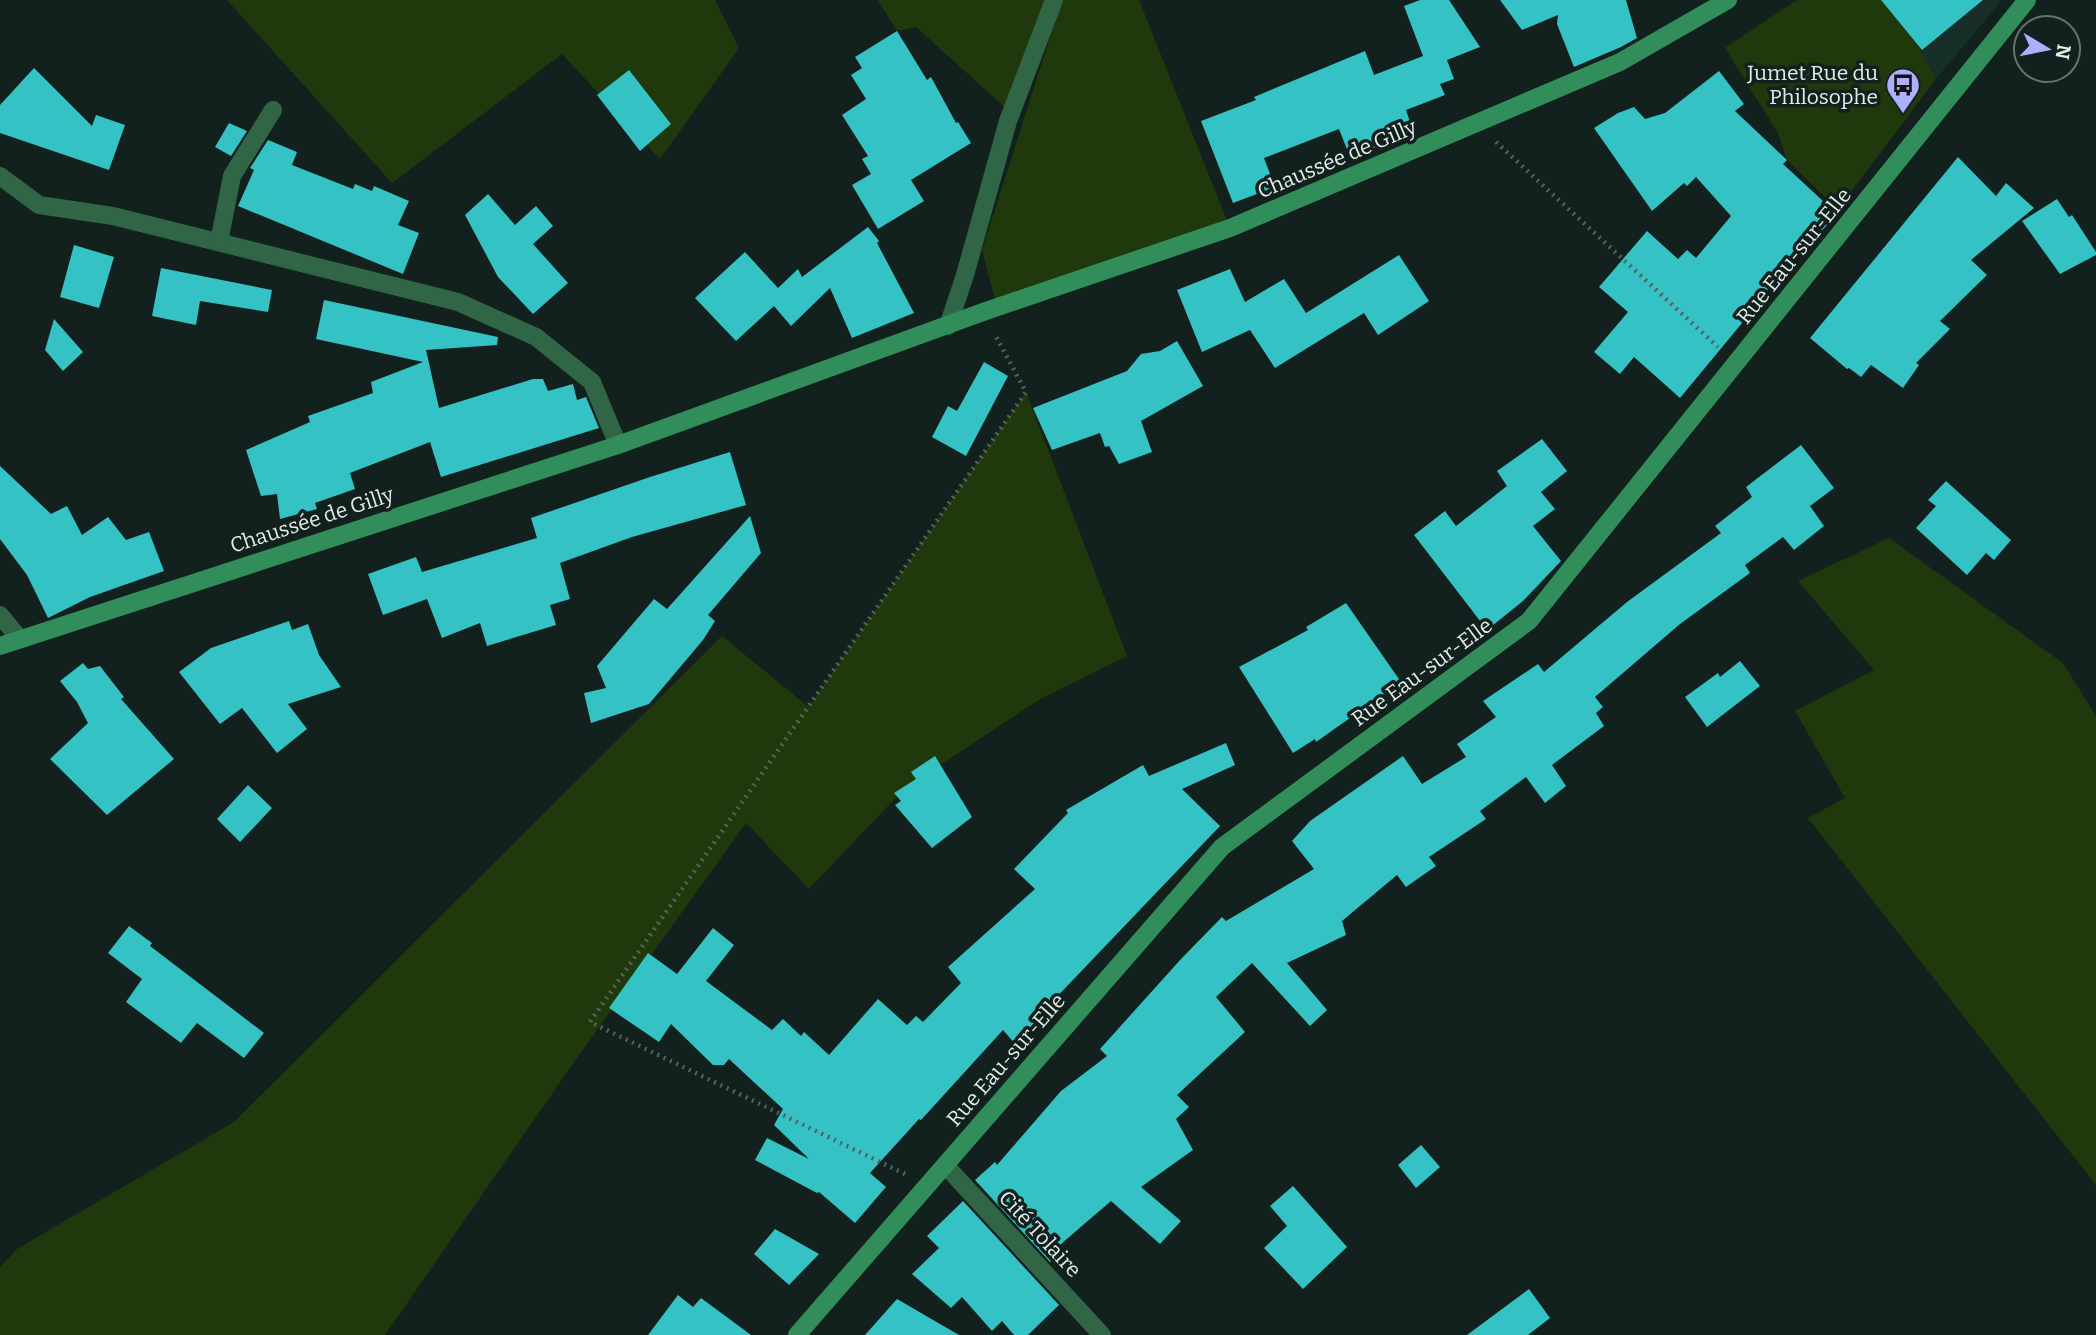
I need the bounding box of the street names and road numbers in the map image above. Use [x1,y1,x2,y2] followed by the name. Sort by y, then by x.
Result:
[1253,113,1421,204] street label: Chaussée de Gilly
[1731,183,1857,329] street label: Rue Eau-sur-Elle
[227,481,398,559] street label: Chaussée de Gilly
[1347,612,1497,732] street label: Rue Eau-sur-Elle
[941,988,1071,1132] street label: Rue Eau-sur-Elle
[993,1185,1087,1283] street label: Cité Tolaire

